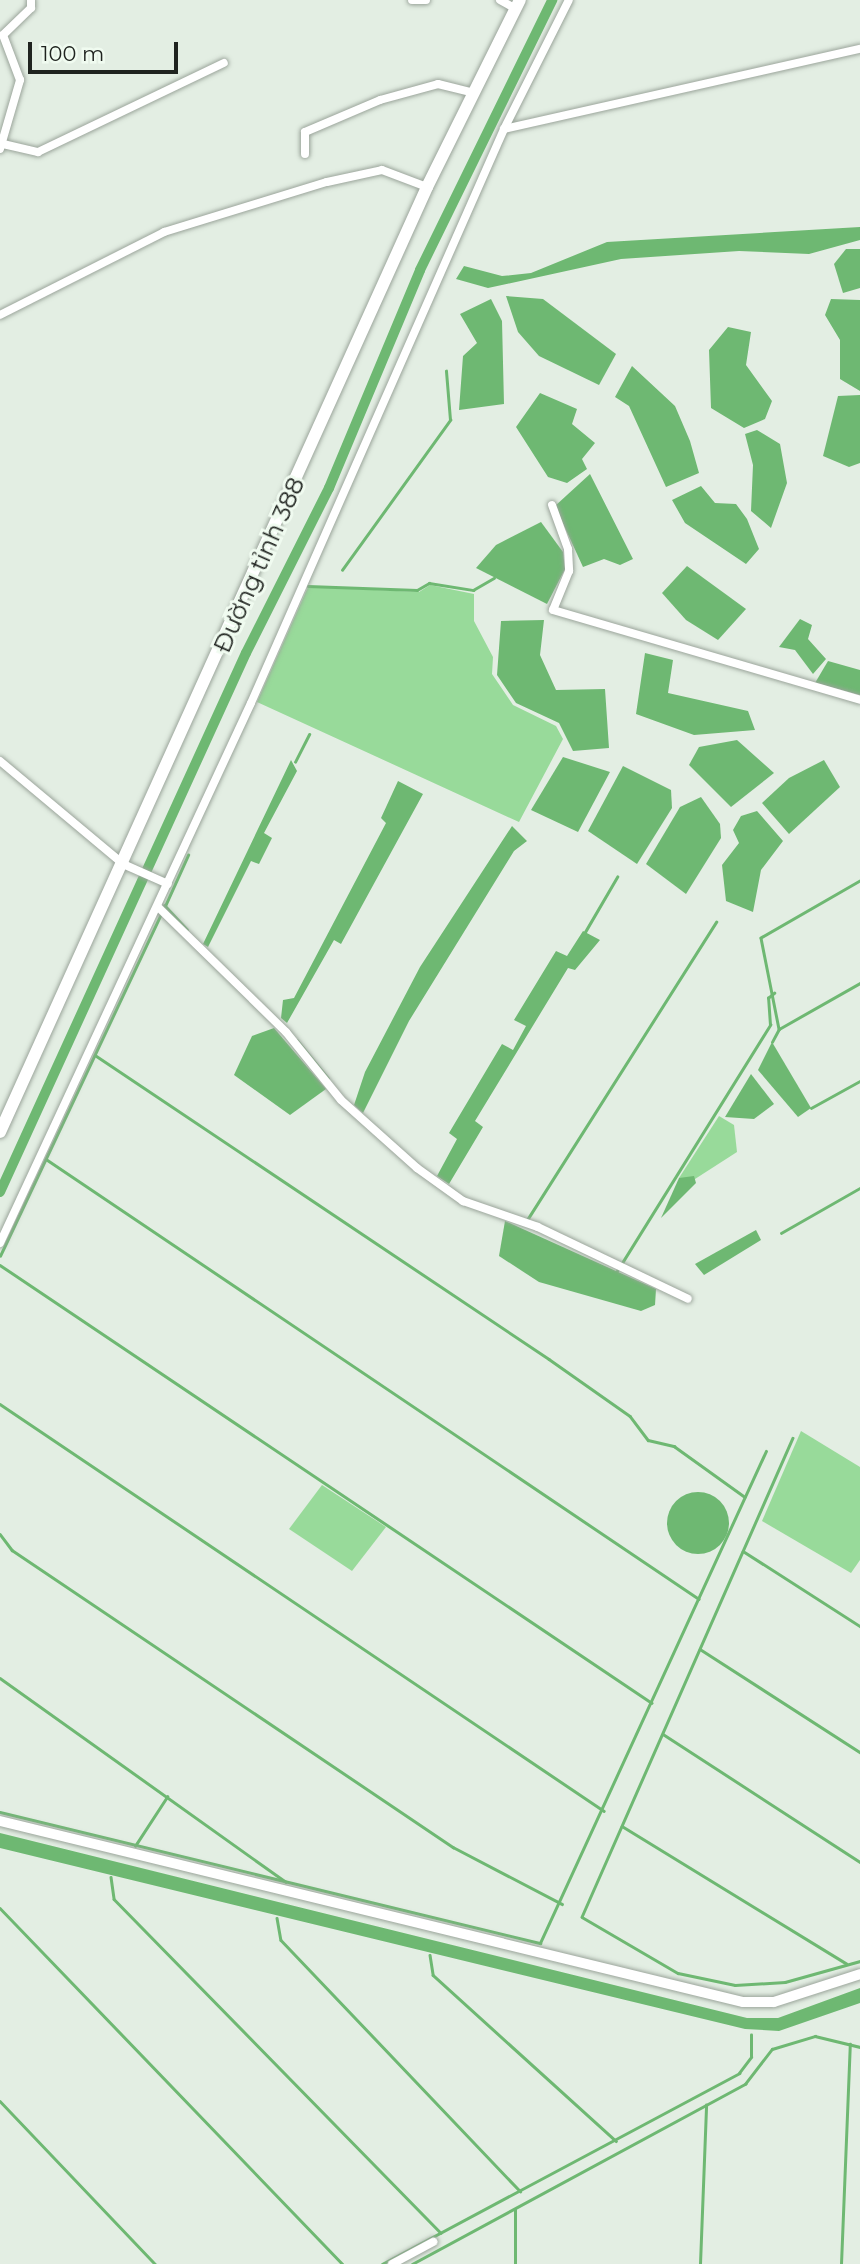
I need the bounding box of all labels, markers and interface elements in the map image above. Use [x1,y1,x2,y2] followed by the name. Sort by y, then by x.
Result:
[32,28,182,72] scale bar
[41,41,104,66] text: 100 m
[207,473,311,657] street label: Đường tỉnh 388

